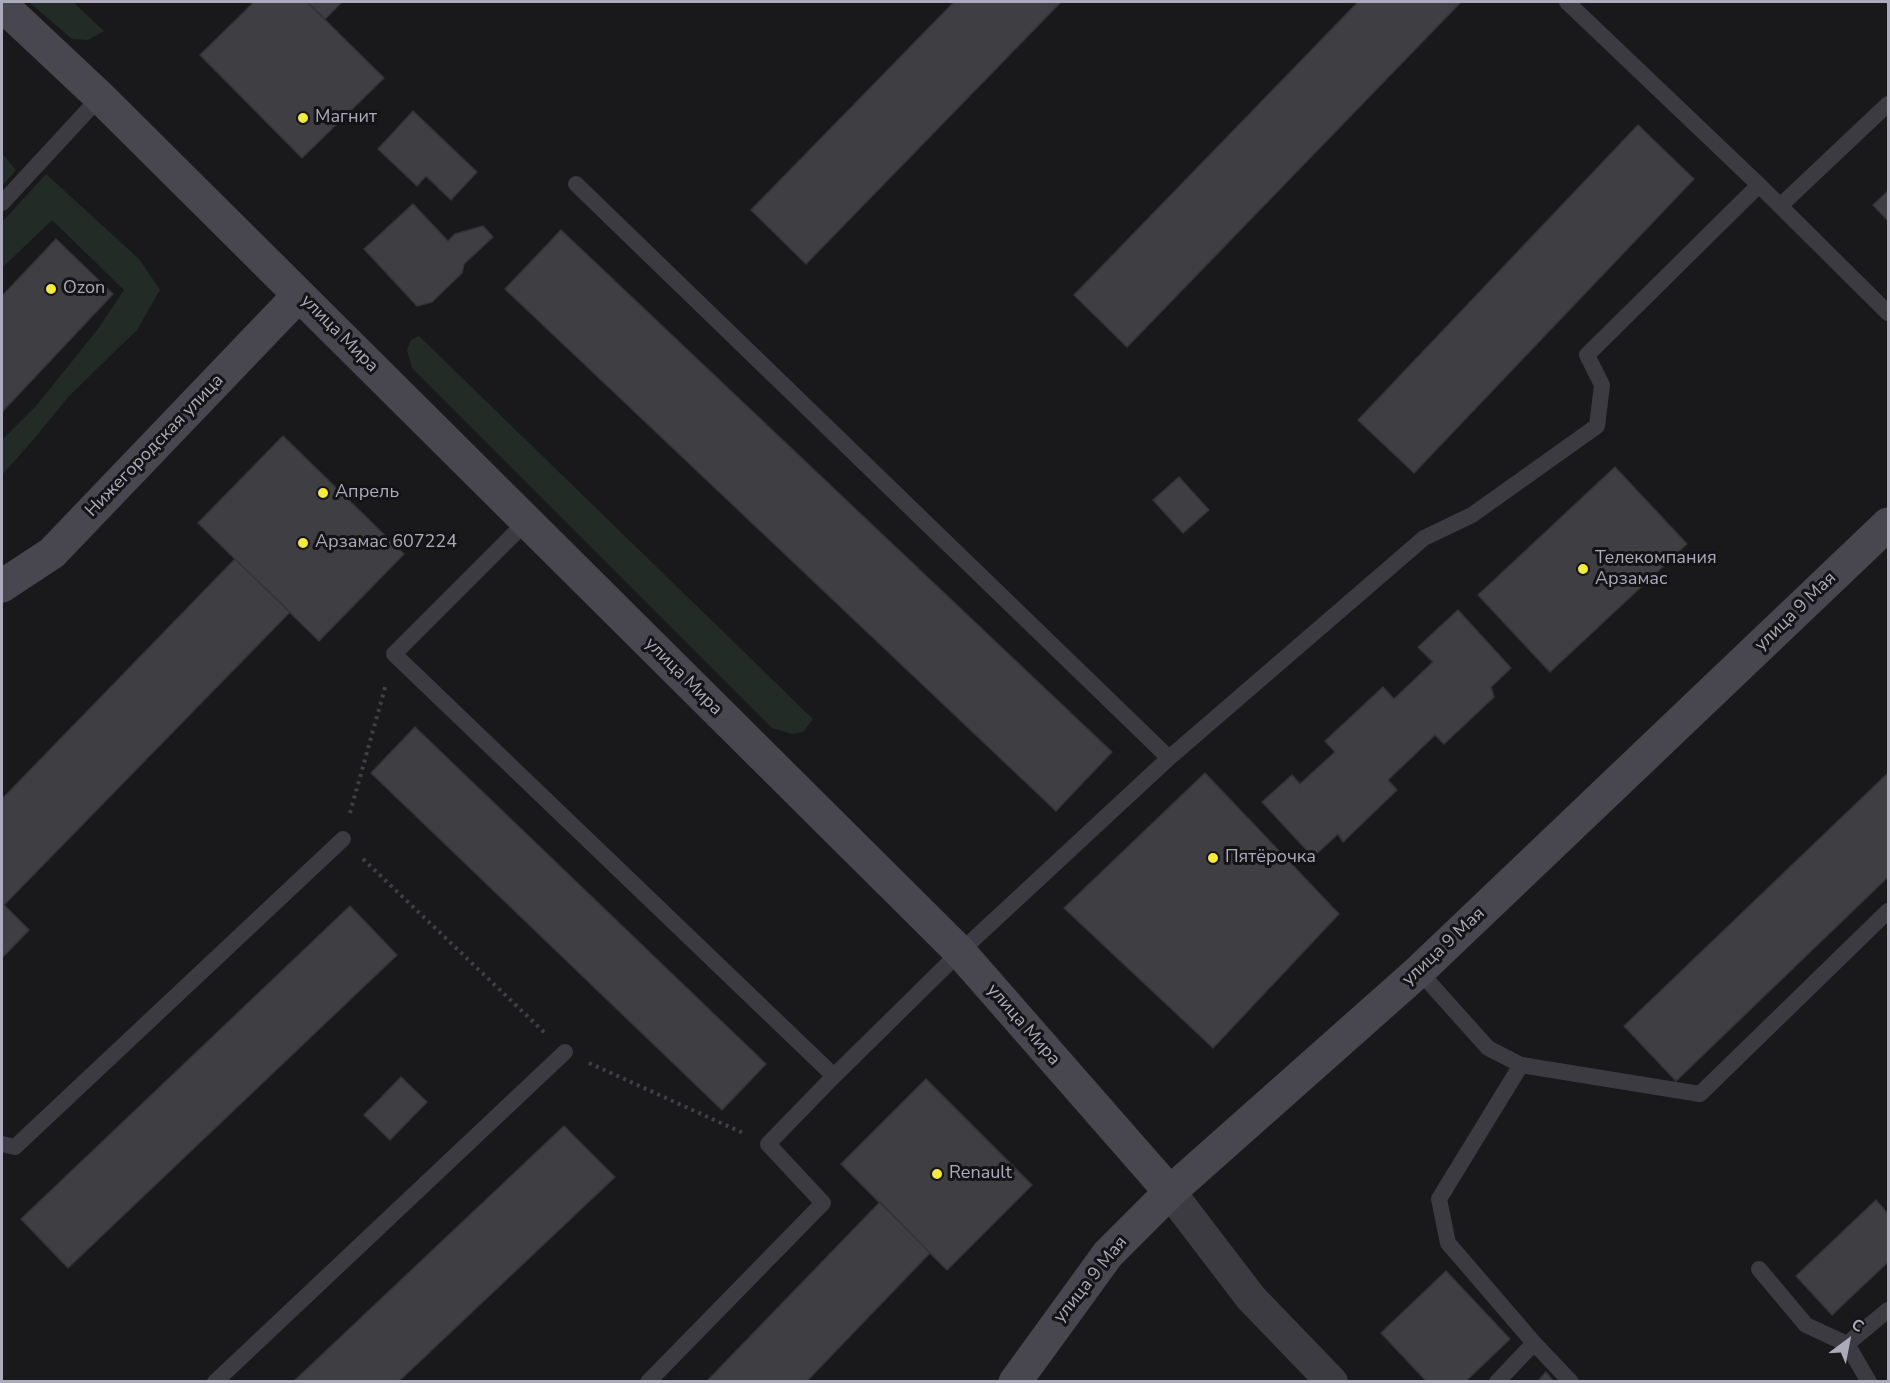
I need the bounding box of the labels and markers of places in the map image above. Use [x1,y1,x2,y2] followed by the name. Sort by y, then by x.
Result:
[315,107,377,129] place label: Магнит
[296,111,310,125] marker: Магнит
[63,278,105,300] place label: Ozon
[44,282,58,296] marker: Ozon
[335,482,399,504] place label: Апрель
[316,486,330,500] marker: Апрель
[315,532,457,554] place label: Арзамас 607224
[296,536,310,550] marker: Арзамас 607224
[1595,548,1717,590] place label: Телекомпания Арзамас
[1576,562,1590,576] marker: Телекомпания Арзамас
[1225,847,1316,869] place label: Пятёрочка
[1206,851,1220,865] marker: Пятёрочка
[949,1163,1012,1185] place label: Renault
[930,1167,944,1181] marker: Renault

